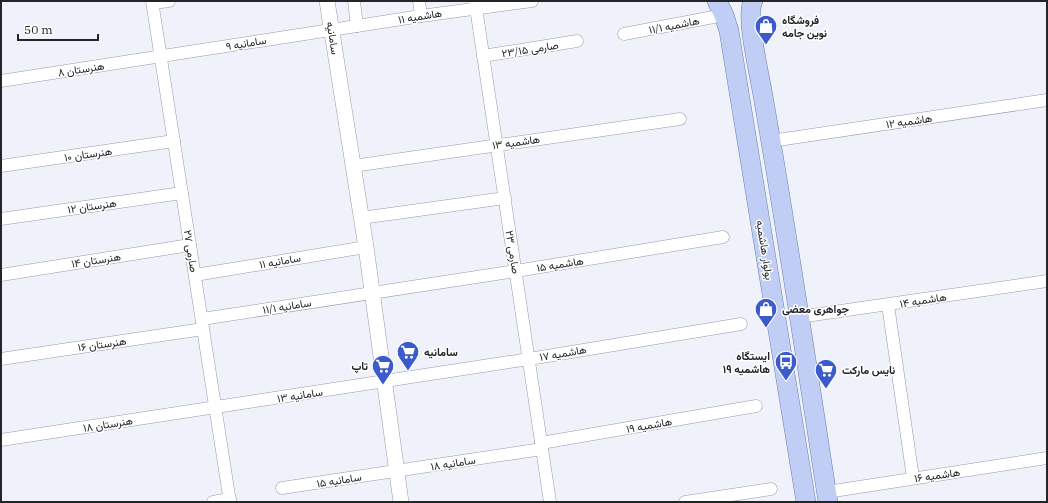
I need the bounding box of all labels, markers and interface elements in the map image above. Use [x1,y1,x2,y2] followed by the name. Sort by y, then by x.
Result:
[397,6,443,26] street label: هاشمیه ۱۱
[647,13,701,37] street label: هاشمیه ۱۱/۱
[753,13,779,46] shop icon: فروشگاه نوین جامه
[782,13,827,40] place label: فروشگاه نوین جامه
[18,16,98,42] scale bar
[323,21,343,56] street label: سامانیه
[24,22,53,37] text: 50 m
[225,33,268,53] street label: سامانیه ۹
[501,38,559,60] street label: صارمی ۲۳/۱۵
[57,58,106,80] street label: هنرستان ۸
[885,111,933,131] street label: هاشمیه ۱۲
[491,132,541,152] street label: هاشمیه ۱۳
[63,144,113,164] street label: هنرستان ۱۰
[67,196,118,216] street label: هنرستان ۱۲
[753,219,777,281] street label: بولوار هاشمیه
[181,229,201,273] street label: صارمی ۲۷
[503,229,523,275] street label: صارمی ۲۳
[70,249,122,271] street label: هنرستان ۱۴
[258,250,302,272] street label: سامانیه ۱۱
[535,253,585,275] street label: هاشمیه ۱۵
[899,289,948,311] street label: هاشمیه ۱۴
[262,295,313,317] street label: سامانیه ۱۱/۱
[753,296,779,329] shop icon: جواهری معضی
[782,302,849,316] place label: جواهری معضی
[77,334,128,354] street label: هنرستان ۱۶
[395,339,421,372] supermarket icon: سامانیه
[538,342,588,364] street label: هاشمیه ۱۷
[424,345,458,359] place label: سامانیه
[723,349,770,376] place label: ایستگاه هاشمیه ۱۹
[773,349,799,382] bus stop icon: ایستگاه هاشمیه ۱۹
[370,353,396,386] supermarket icon: تاپ
[813,357,839,390] supermarket icon: نایس مارکت
[351,359,368,374] place label: تاپ
[842,363,895,377] place label: نایس مارکت
[276,384,324,406] street label: سامانیه ۱۳
[82,413,134,435] street label: هنرستان ۱۸
[625,414,673,436] street label: هاشمیه ۱۹
[430,452,477,473] street label: سامانیه ۱۸
[913,465,961,485] street label: هاشمیه ۱۶
[316,469,363,490] street label: سامانیه ۱۵

